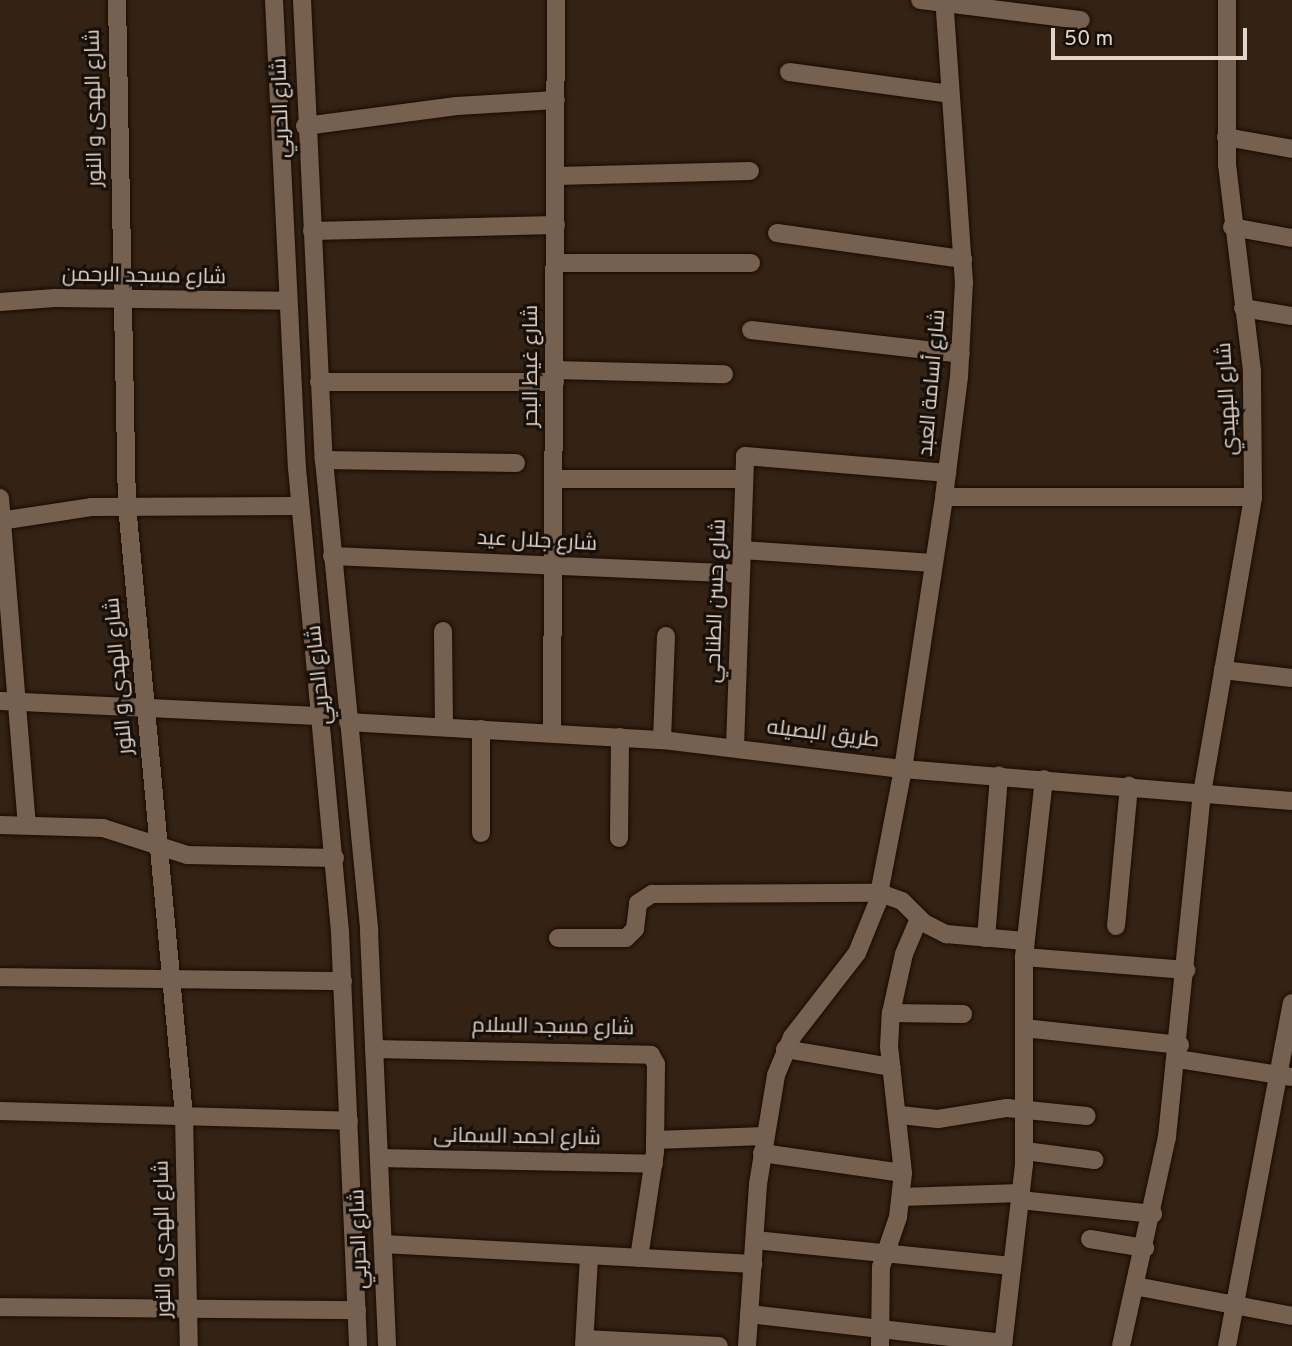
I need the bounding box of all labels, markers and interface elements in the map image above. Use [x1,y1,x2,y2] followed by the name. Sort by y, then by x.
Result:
[1054,14,1250,58] scale bar
[1064,26,1113,53] text: 50 m
[81,29,109,187] street label: شارع الهدى و النور
[268,58,296,158] street label: شارع الحربي
[62,263,226,291] street label: شارع مسجد الرحمن
[519,305,545,427] street label: شارع غيط البحر
[914,308,952,458] street label: شارع أسامة العبد
[1212,342,1244,456] street label: شارع البهيدي
[702,518,732,684] street label: شارع حسن الطناحي
[476,526,598,558] street label: شارع جلال عيد
[101,596,139,756] street label: شارع الهدى و النور
[302,624,338,726] street label: شارع الحربي
[765,716,881,754] street label: طريق البصيله
[471,1014,635,1042] street label: شارع مسجد السلام
[433,1124,601,1152] street label: شارع احمد السمانى
[150,1160,178,1318] street label: شارع الهدى و النور
[346,1189,374,1289] street label: شارع الحربي

